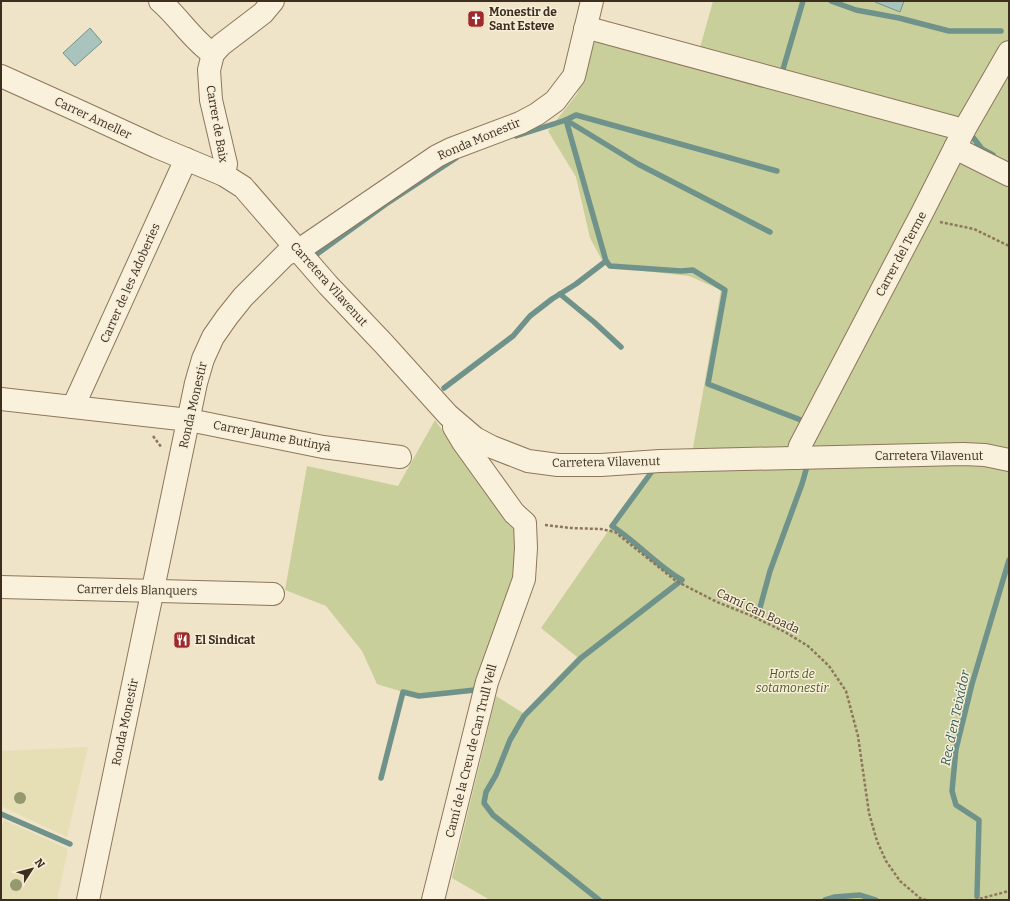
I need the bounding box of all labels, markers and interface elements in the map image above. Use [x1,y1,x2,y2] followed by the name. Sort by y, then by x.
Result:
[489,5,557,33] place label: Monestir de Sant Esteve
[466,9,486,29] church icon: Monestir de Sant Esteve
[203,84,231,164] street label: Carrer de Baix
[52,94,134,142] street label: Carrer Ameller
[435,115,523,163] street label: Ronda Monestir
[873,209,929,299] street label: Carrer del Terme
[97,221,163,345] street label: Carrer de les Adoberies
[288,239,371,329] street label: Carretera Vilavenut
[176,360,210,450] street label: Ronda Monestir
[212,418,332,454] street label: Carrer Jaume Butinyà
[875,449,984,463] street label: Carretera Vilavenut
[552,454,661,470] street label: Carretera Vilavenut
[77,582,198,598] street label: Carrer dels Blanquers
[714,586,802,637] street label: Camí Can Boada
[172,630,192,650] restaurant icon: El Sindicat
[195,633,255,647] place label: El Sindicat
[443,662,500,839] street label: Camí de la Creu de Can Trull Vell
[756,667,829,695] park label: Horts de sotamonestir
[938,668,973,767] water label: Rec d'en Teixidor
[109,677,141,767] street label: Ronda Monestir
[12,849,52,889] north arrow
[32,856,48,871] text: N

